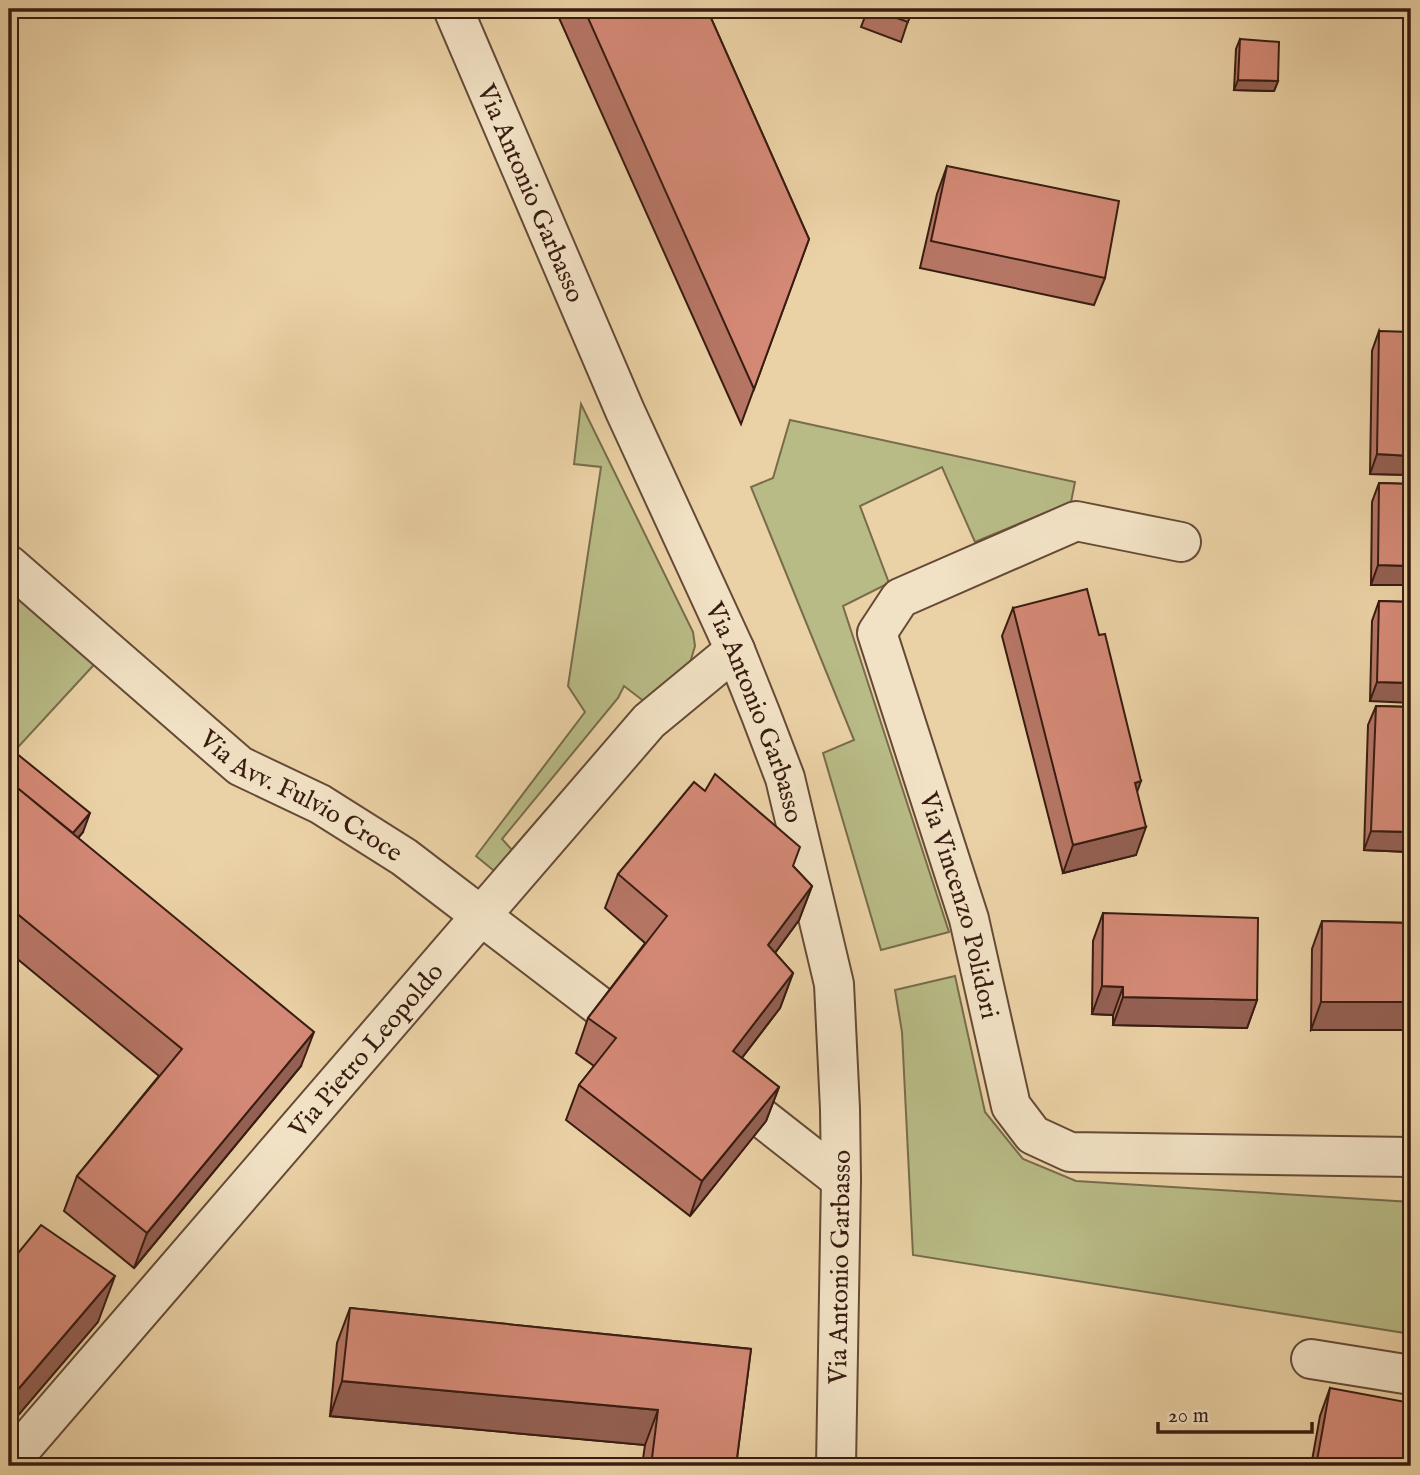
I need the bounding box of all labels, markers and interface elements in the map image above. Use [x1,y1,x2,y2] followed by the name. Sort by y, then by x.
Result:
[469,78,592,308] street label: Via Antonio Garbasso
[697,596,810,826] street label: Via Antonio Garbasso
[191,723,408,870] street label: Via Avv. Fulvio Croce
[911,787,1006,1022] street label: Via Vincenzo Polidori
[282,956,451,1146] street label: Via Pietro Leopoldo
[822,1150,859,1385] street label: Via Antonio Garbasso
[1158,1391,1312,1435] scale bar
[1168,1403,1209,1430] text: 20 m

